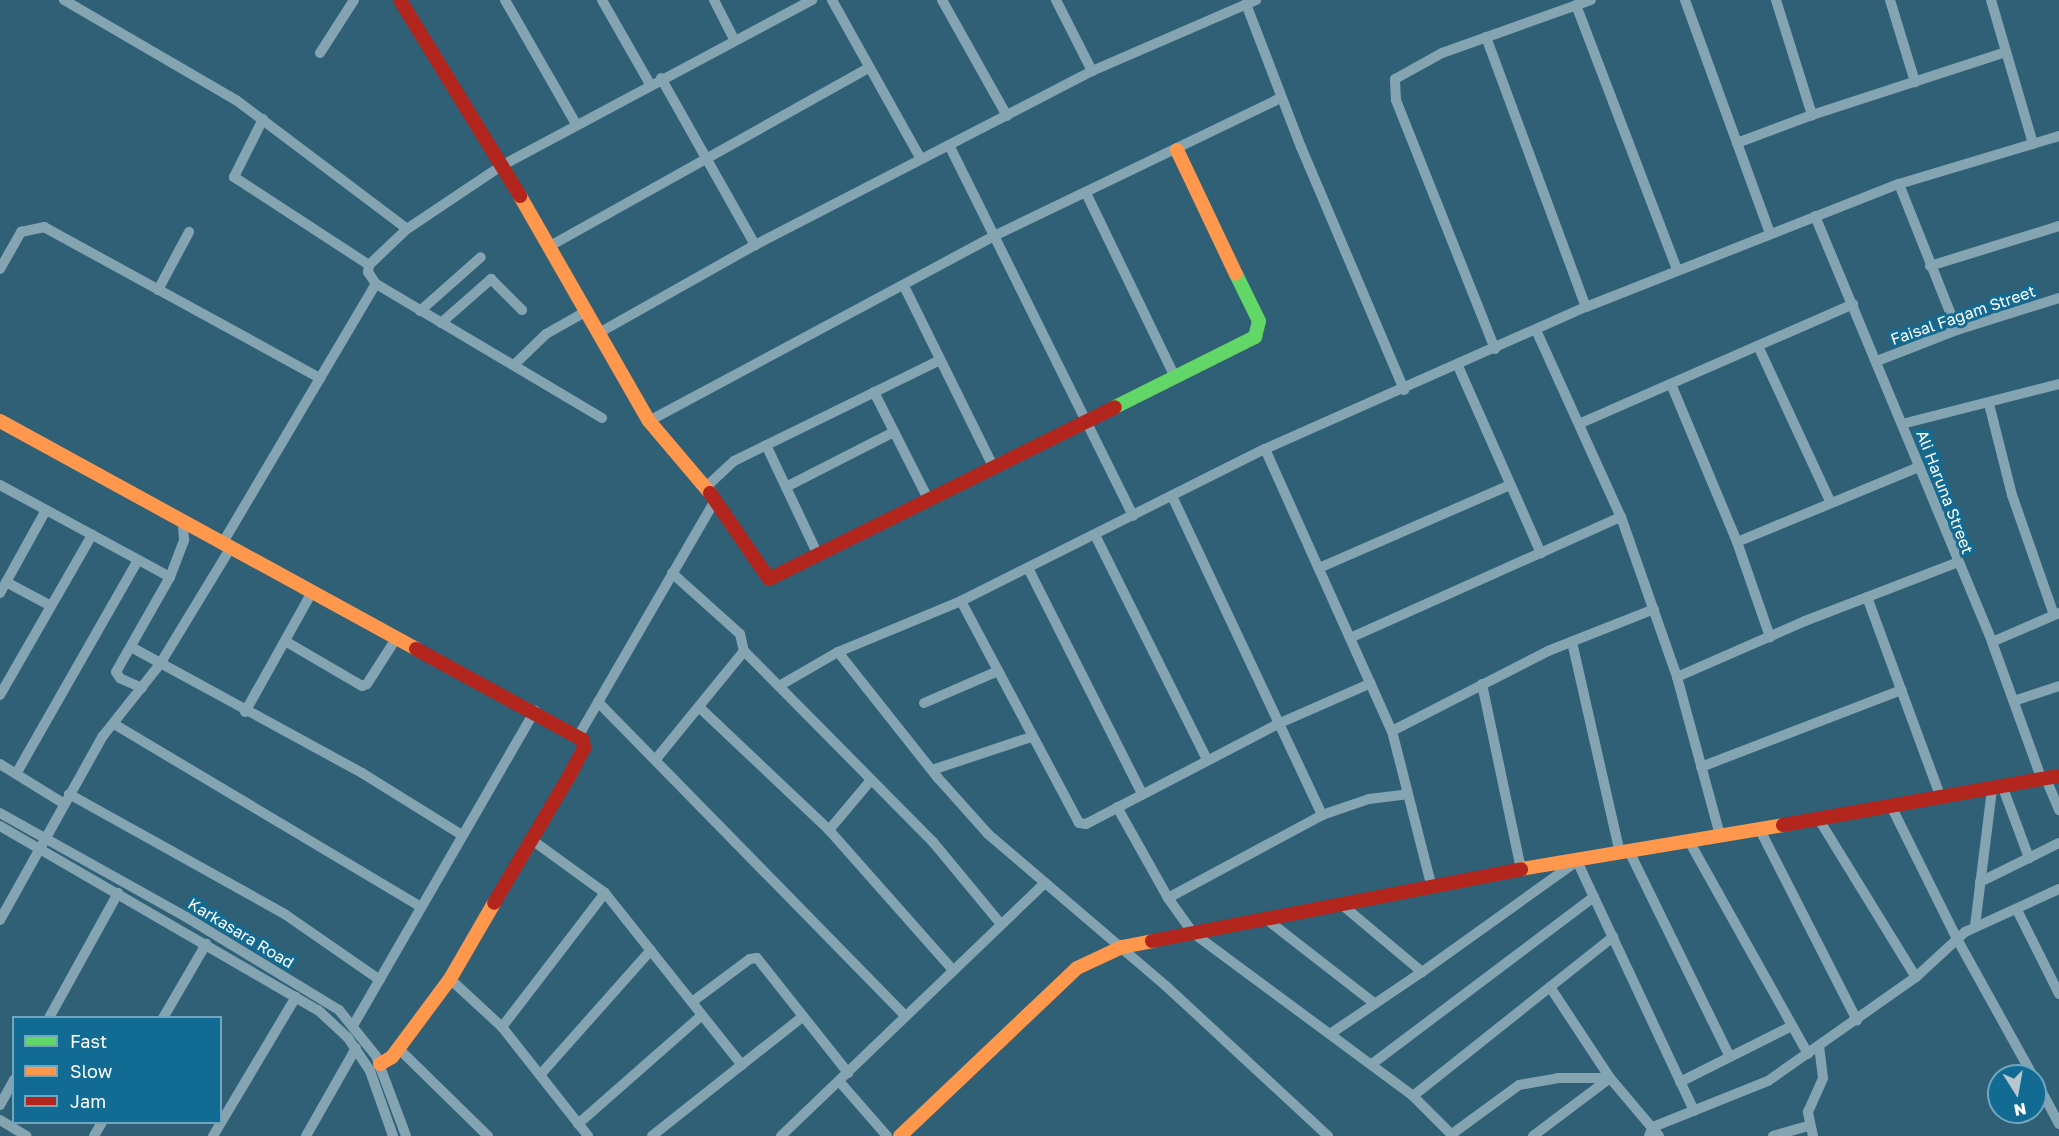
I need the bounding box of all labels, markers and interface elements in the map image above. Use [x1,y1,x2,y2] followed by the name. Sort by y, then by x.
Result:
[1888,281,2038,349] street label: Faisal Fagam Street
[1913,427,1977,557] street label: Ali Haruna Street
[185,894,297,972] street label: Karkasara Road
[12,1016,222,1124] legend
[70,1030,107,1052] text: Fast
[70,1060,112,1082] text: Slow
[1987,1064,2047,1124] north arrow
[70,1090,106,1112] text: Jam
[2012,1099,2028,1121] text: N

